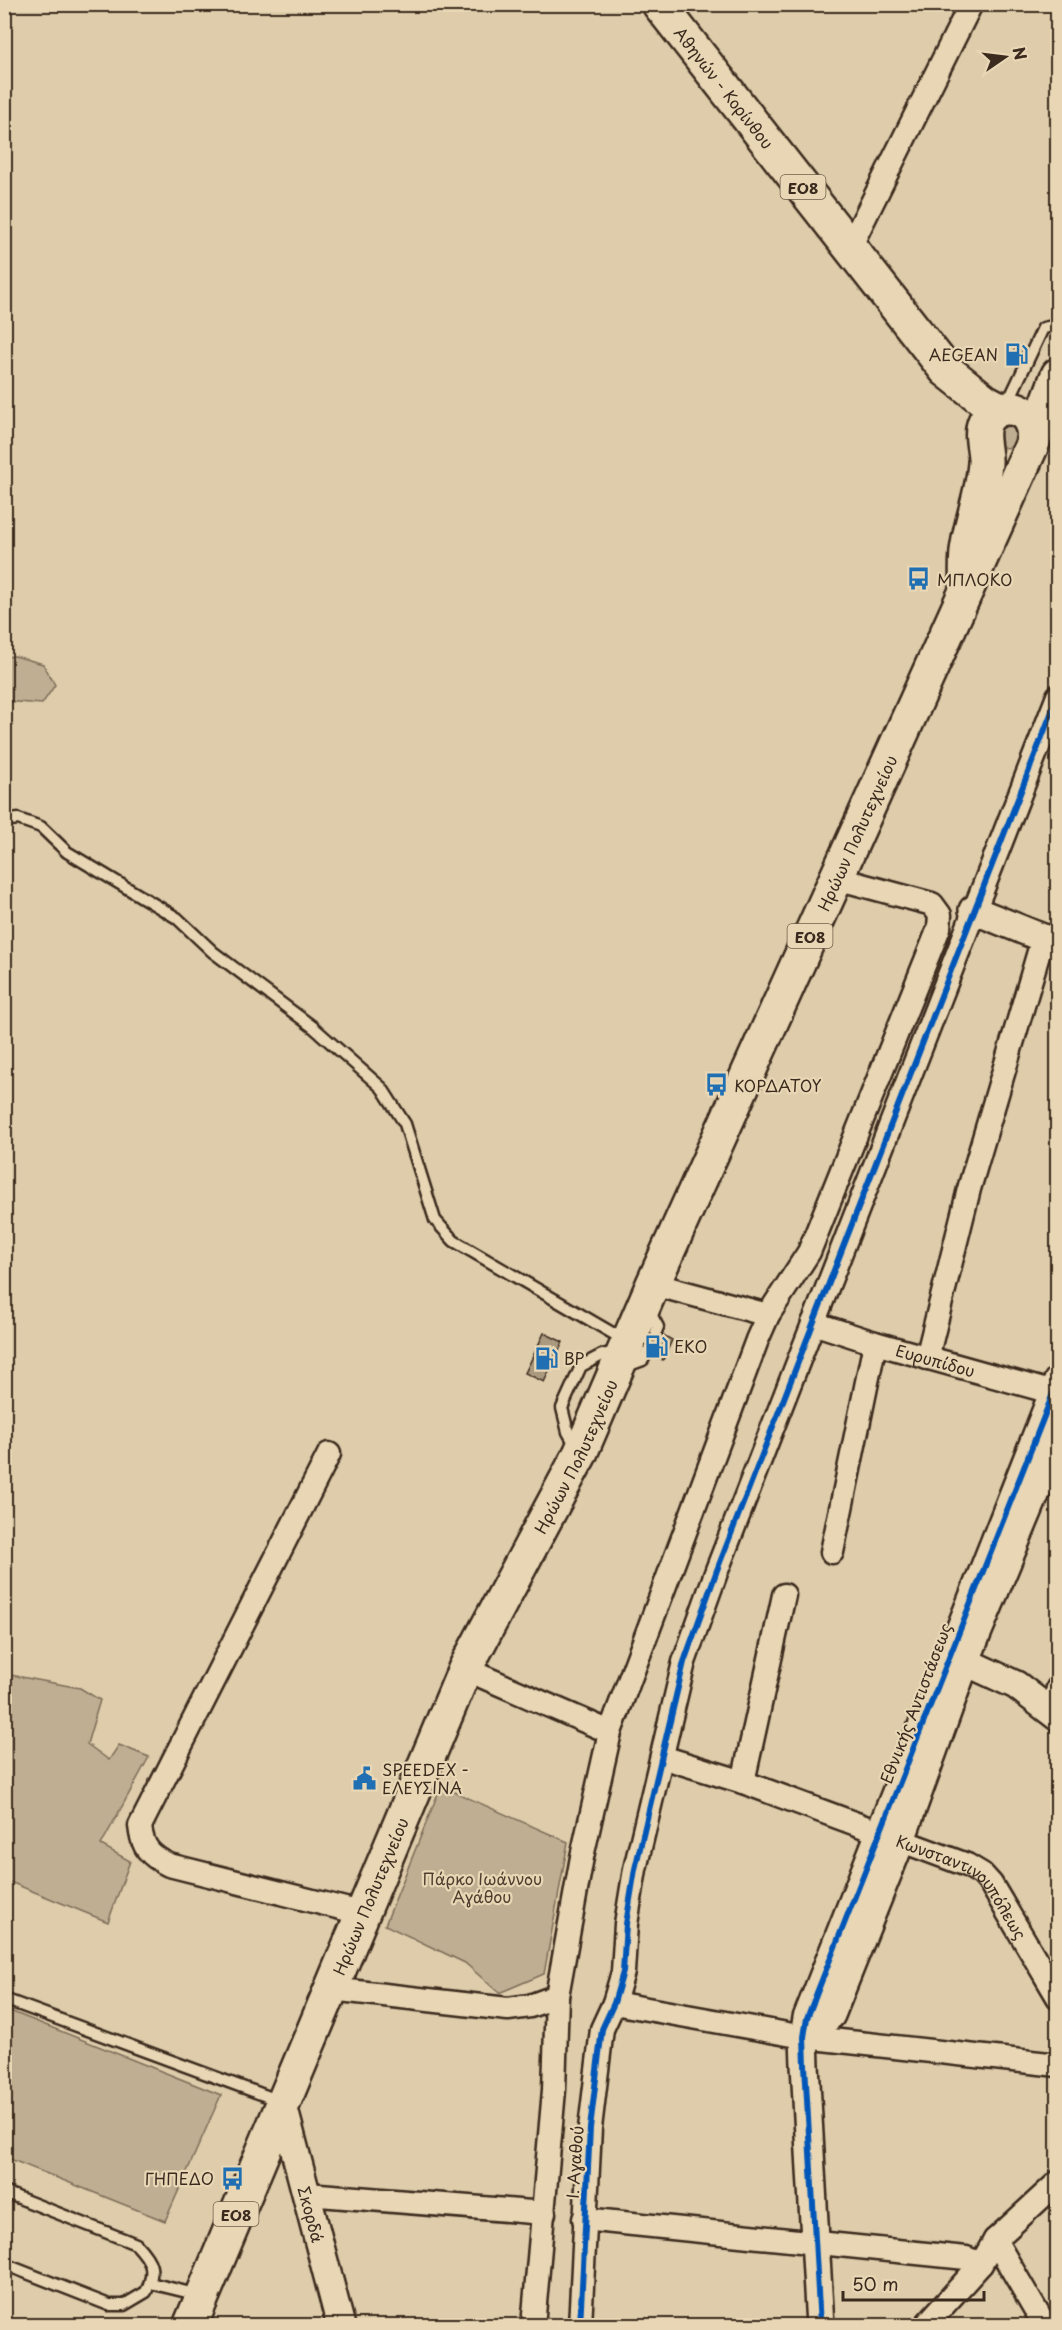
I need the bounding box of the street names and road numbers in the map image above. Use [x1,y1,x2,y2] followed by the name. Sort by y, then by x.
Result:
[669,21,780,153] street label: Αθηνών - Κορίνθου
[780,175,826,199] road number: ΕΟ8
[811,751,902,915] street label: Ηρώων Πολυτεχνείου
[788,924,832,948] road number: ΕΟ8
[893,1337,978,1382] street label: Ευρυπίδου
[528,1375,623,1538] street label: Ηρώων Πολυτεχνείου
[873,1619,957,1787] street label: Εθνικής Αντιστάσεως
[326,1814,414,1979] street label: Ηρώων Πολυτεχνείου
[893,1828,1033,1944] street label: Κωνσταντινουπόλεως
[559,2125,589,2199] street label: Ι. Αγαθού
[293,2183,331,2245] street label: Σκορδά
[214,2202,258,2226] road number: ΕΟ8

